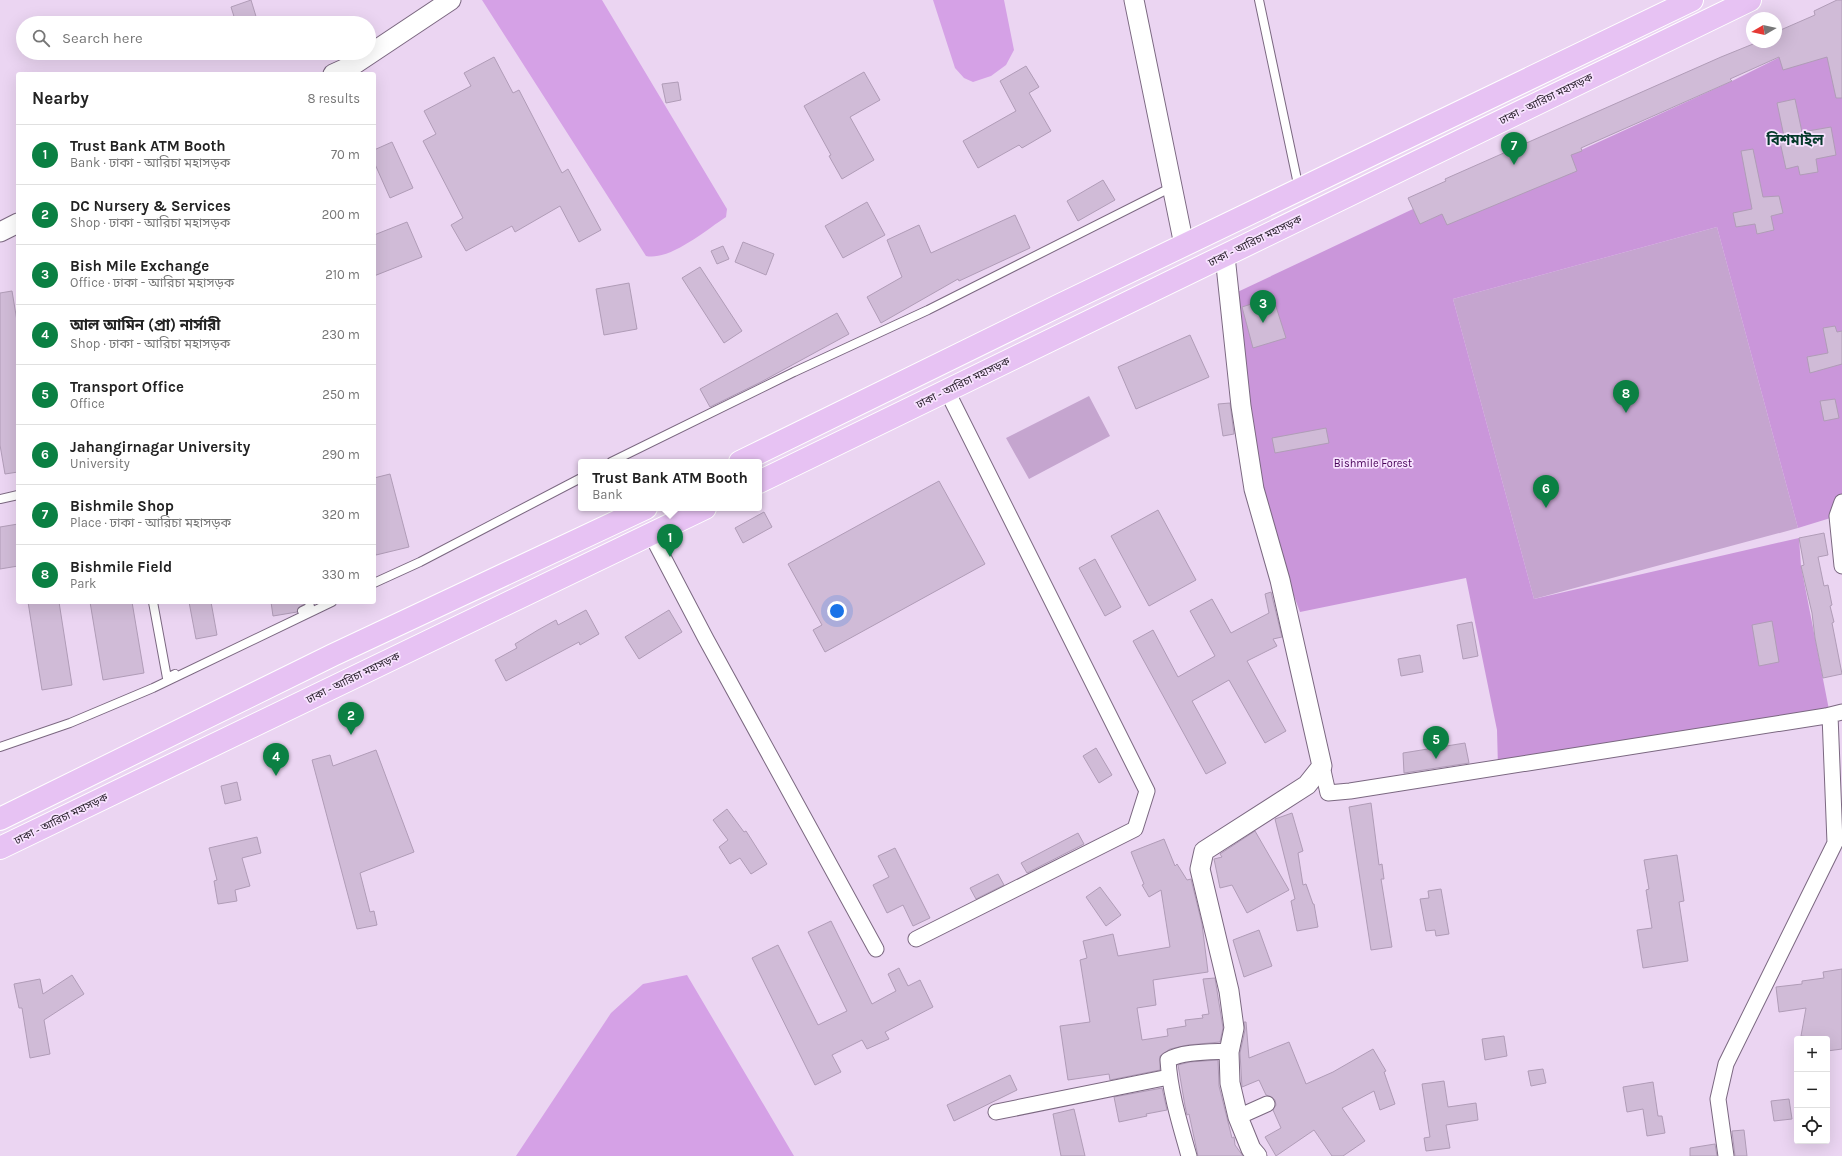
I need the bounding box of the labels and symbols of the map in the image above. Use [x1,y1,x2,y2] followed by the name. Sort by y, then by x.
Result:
[1746,12,1782,48] north arrow
[1496,71,1595,128] street label: ঢাকা - আরিচা মহাসড়ক
[1765,131,1824,149] district label: বিশমাইল
[1501,132,1527,165] pin: 7
[1205,213,1304,270] street label: ঢাকা - আরিচা মহাসড়ক
[1250,290,1276,323] pin: 3
[913,355,1012,412] street label: ঢাকা - আরিচা মহাসড়ক
[1613,380,1639,413] pin: 8
[1334,457,1412,470] park label: Bishmile Forest
[1533,475,1559,508] pin: 6
[657,524,683,557] pin: 1
[827,601,847,621] your location
[303,650,402,707] street label: ঢাকা - আরিচা মহাসড়ক
[338,702,364,735] pin: 2
[1423,726,1449,759] pin: 5
[263,743,289,776] pin: 4
[11,791,110,848] street label: ঢাকা - আরিচা মহাসড়ক

